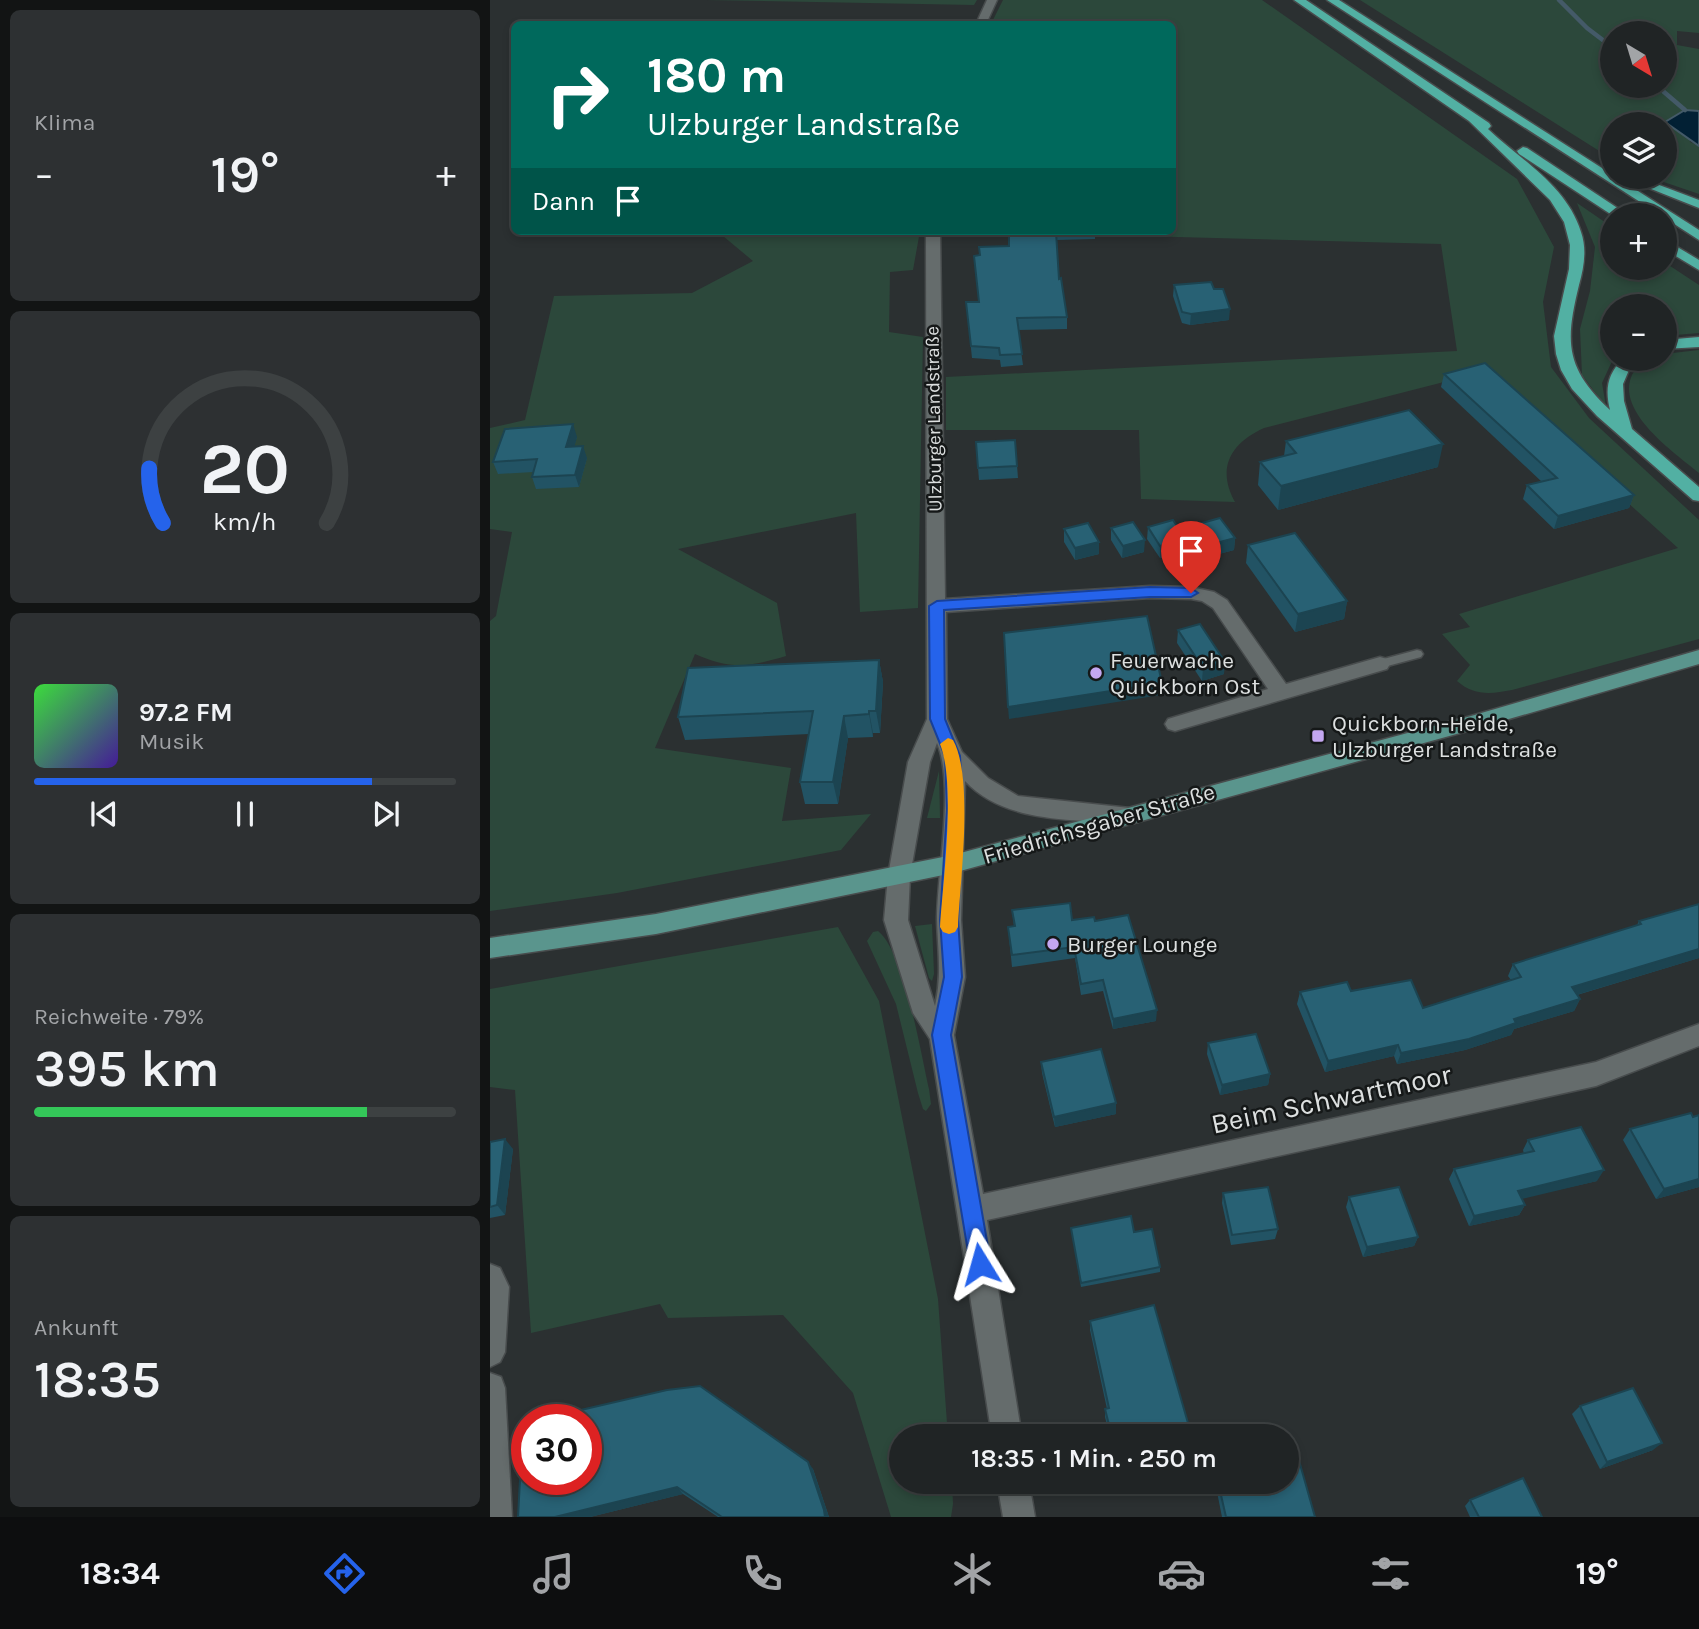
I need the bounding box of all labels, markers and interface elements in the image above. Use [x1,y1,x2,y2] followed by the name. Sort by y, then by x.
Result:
[1600,21,1676,98] north arrow
[1600,21,1677,371] map controls
[647,47,786,104] text: 180 m
[532,49,623,140] icon: right
[647,106,960,143] text: Ulzburger Landstraße
[34,109,95,136] text: Klima
[1600,112,1677,189] button: layers
[211,144,279,205] text: 19°
[34,152,54,197] text: −
[436,152,456,197] text: +
[609,182,647,220] icon: arrive
[532,186,595,217] text: Dann
[1600,203,1677,280] button: +
[1600,294,1677,371] button: −
[921,326,947,512] street label: Ulzburger Landstraße
[200,427,290,512] text: 20
[213,507,277,536] text: km/h
[1161,521,1221,593] pin
[1172,532,1210,570] icon: arrive
[1110,647,1260,700] place label: Feuerwache Quickborn Ost
[1088,665,1104,681] marker: Feuerwache Quickborn Ost
[139,697,233,728] text: 97.2 FM
[1332,710,1557,763] place label: Quickborn-Heide, Ulzburger Landstraße
[139,728,204,755] text: Musik
[1310,728,1326,744] marker: Quickborn-Heide, Ulzburger Landstraße
[980,778,1218,870] street label: Friedrichsgaber Straße
[85,795,123,833] icon: previous
[226,795,264,833] icon: pause
[367,795,405,833] icon: next
[1067,931,1218,958] place label: Burger Lounge
[1045,936,1061,952] marker: Burger Lounge
[34,1003,204,1030] text: Reichweite · 79%
[34,1038,220,1099] text: 395 km
[1208,1057,1455,1141] street label: Beim Schwartmoor
[943,1227,1017,1301] position arrow
[34,1314,118,1341] text: Ankunft
[34,1349,161,1410] text: 18:35
[511,1404,602,1495] speed limit sign: 30
[971,1443,1217,1474] text: 18:35 · 1 Min. · 250 m
[320,1549,369,1598] icon: directions
[529,1549,578,1598] icon: music
[738,1549,787,1598] icon: phone
[948,1549,997,1598] icon: climate
[1157,1549,1206,1598] icon: car
[1366,1549,1415,1598] icon: filters
[80,1555,160,1592] text: 18:34
[1575,1555,1619,1592] text: 19°

